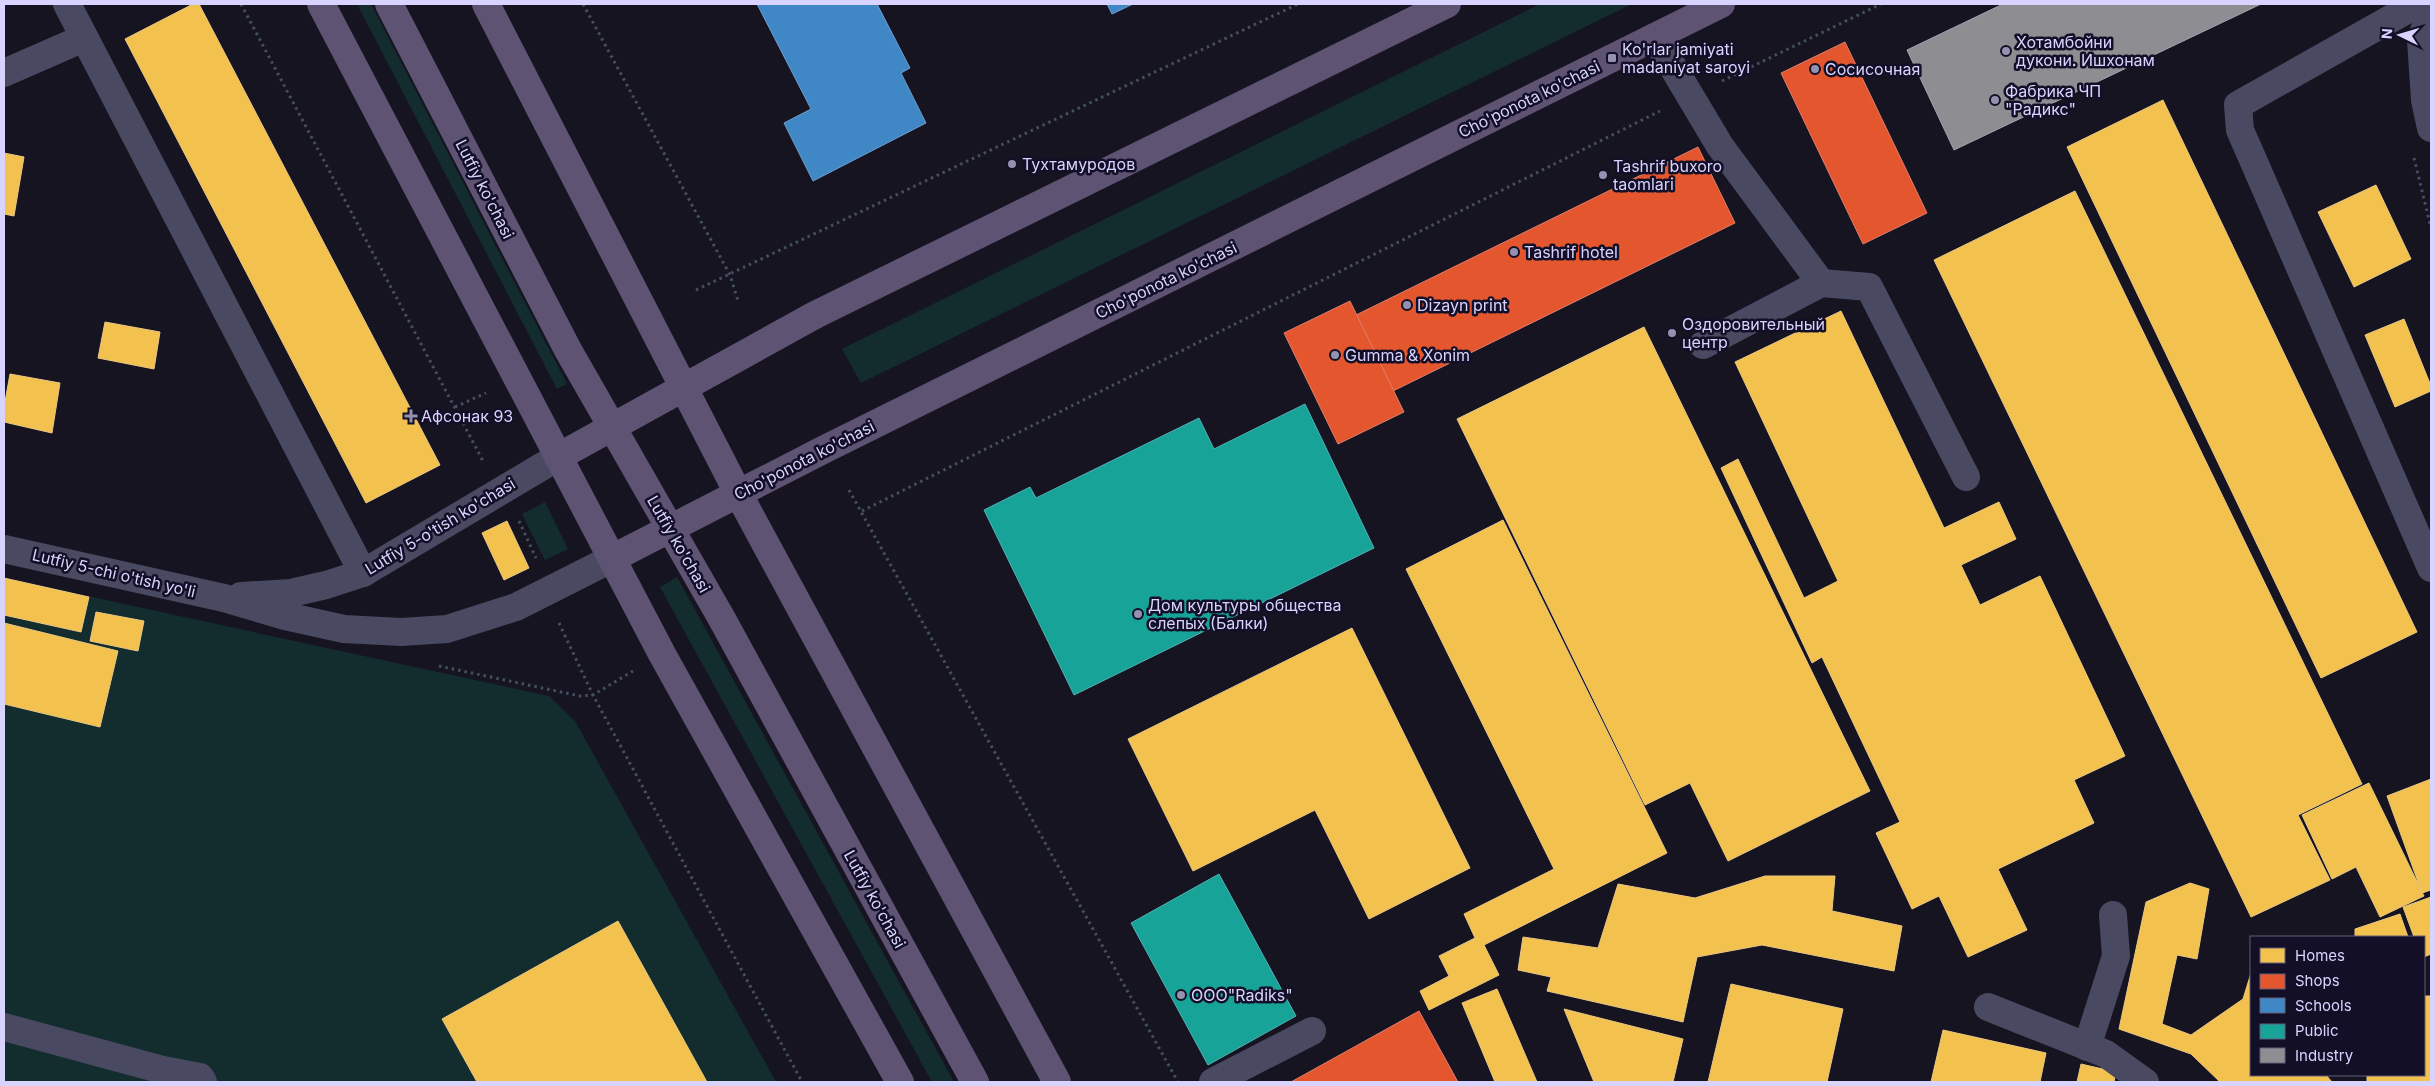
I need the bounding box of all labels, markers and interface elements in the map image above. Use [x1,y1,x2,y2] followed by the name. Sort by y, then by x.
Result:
[2375,10,2425,60] north arrow
[2378,28,2395,40] text: N
[2016,32,2155,70] place label: Хотамбойни дукони. Ишхонам
[1622,39,1750,77] place label: Ko'rlar jamiyati madaniyat saroyi
[2000,45,2012,57] marker: Хотамбойни дукони. Ишхонам
[1606,52,1618,64] marker: Ko'rlar jamiyati madaniyat saroyi
[1455,56,1603,142] street label: Cho'ponota ko'chasi
[1825,59,1920,79] place label: Сосисочная
[1809,63,1821,75] marker: Сосисочная
[2005,81,2101,119] place label: Фабрика ЧП "Радикс"
[1989,94,2001,106] marker: Фабрика ЧП "Радикс"
[451,136,519,242] street label: Lutfiy ko'chasi
[1022,154,1135,174] place label: Тухтамуродов
[1613,156,1722,194] place label: Tashrif buxoro taomlari
[1006,158,1018,170] marker: Тухтамуродов
[1597,169,1609,181] marker: Tashrif buxoro taomlari
[1092,237,1240,323] street label: Cho'ponota ko'chasi
[1524,242,1618,262] place label: Tashrif hotel
[1508,246,1520,258] marker: Tashrif hotel
[1417,295,1508,315] place label: Dizayn print
[1401,299,1413,311] marker: Dizayn print
[1682,314,1825,352] place label: Оздоровительный центр
[1666,327,1678,339] marker: Оздоровительный центр
[1345,345,1470,365] place label: Gumma & Xonim
[1329,349,1341,361] marker: Gumma & Xonim
[421,406,513,426] place label: Афсонак 93
[405,410,417,422] marker: Афсонак 93
[730,416,878,504] street label: Cho'ponota ko'chasi
[361,473,519,579] street label: Lutfiy 5-o'tish ko'chasi
[643,492,715,596] street label: Lutfiy ko'chasi
[30,544,198,602] street label: Lutfiy 5-chi o'tish yo'li
[1148,595,1342,633] place label: Дом культуры общества слепых (Балки)
[1132,608,1144,620] marker: Дом культуры общества слепых (Балки)
[840,847,910,951] street label: Lutfiy ko'chasi
[2250,936,2425,1076] legend
[2295,946,2345,965] text: Homes
[2295,971,2340,990] text: Shops
[1191,985,1293,1005] place label: OOO"Radiks"
[1175,989,1187,1001] marker: OOO"Radiks"
[2295,996,2352,1015] text: Schools
[2295,1021,2338,1040] text: Public
[2295,1046,2354,1065] text: Industry

